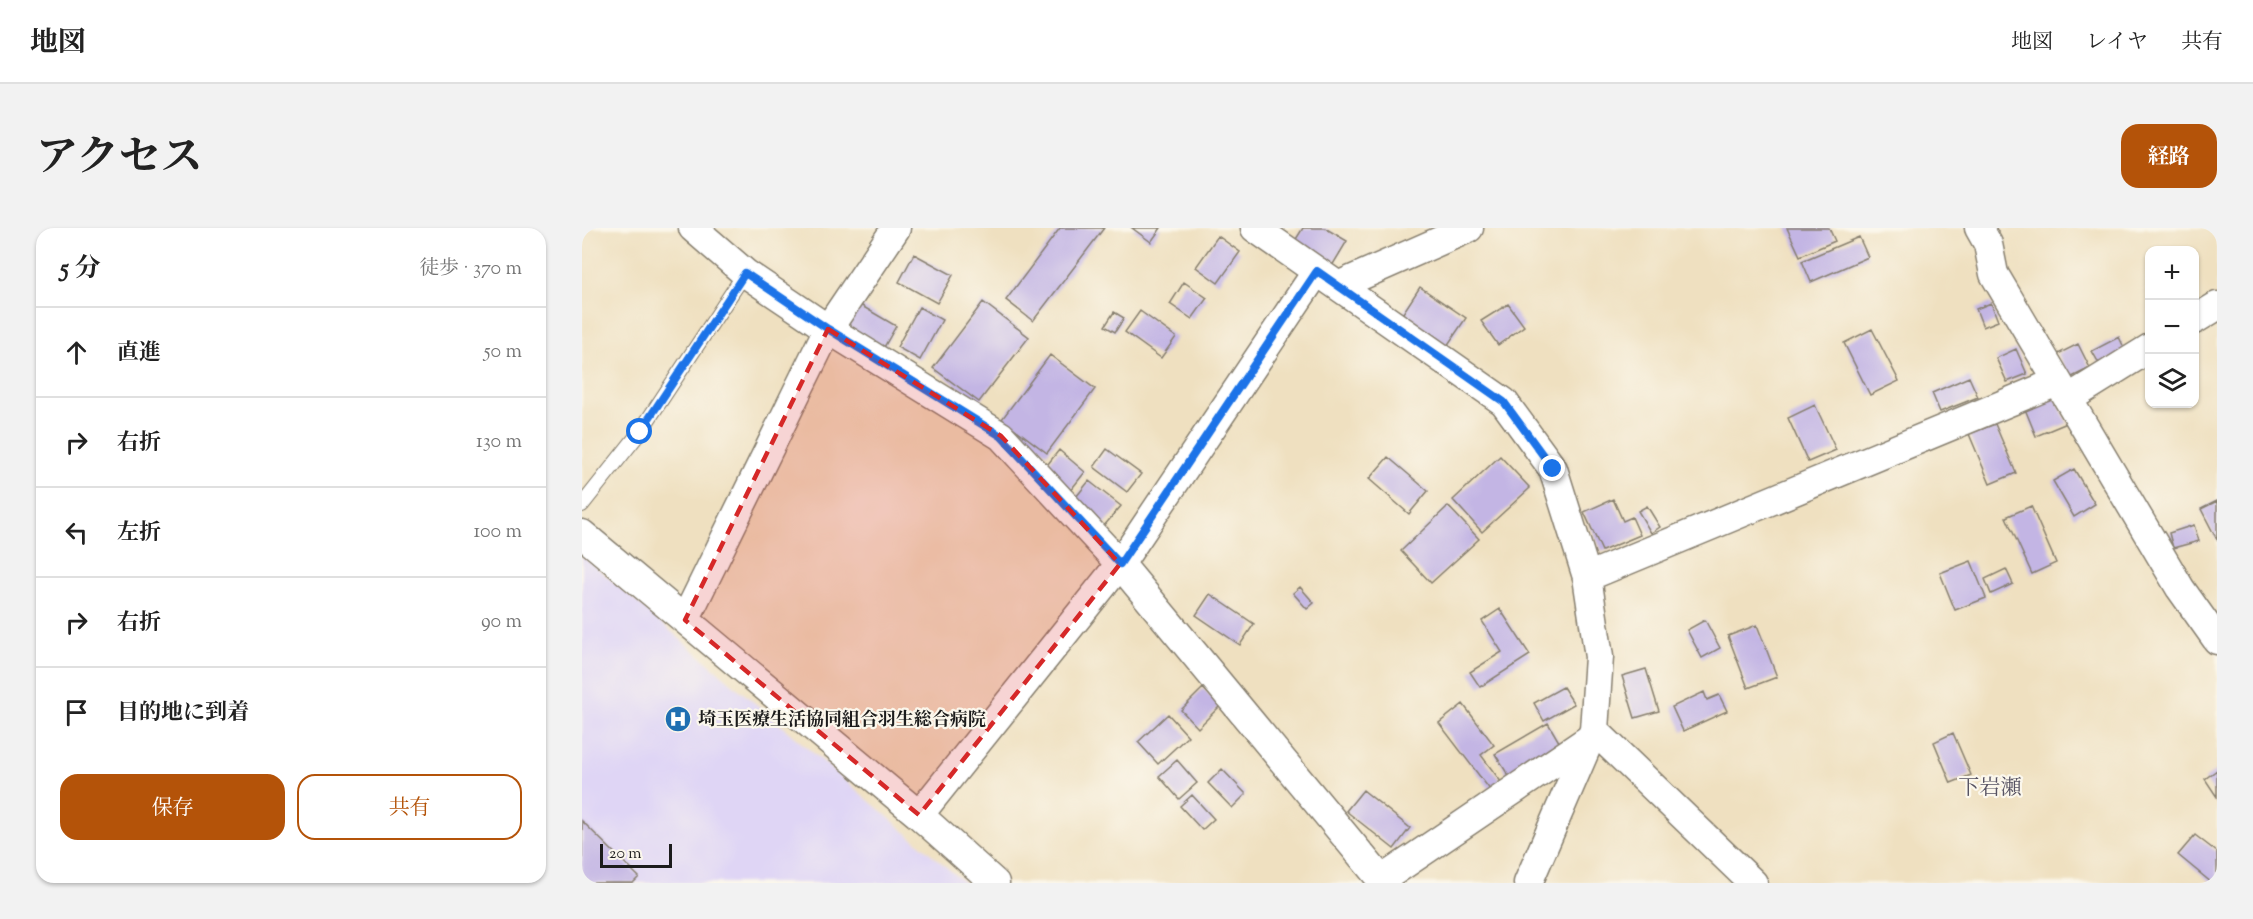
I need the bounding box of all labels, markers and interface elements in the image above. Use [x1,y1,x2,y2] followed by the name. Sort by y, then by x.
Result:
[30,24,86,64] text: 地図
[2011,28,2053,58] text: 地図
[2086,28,2148,58] text: レイヤ
[2181,28,2223,58] text: 共有
[2121,124,2217,188] button: 経路
[36,130,203,190] text: アクセス
[2145,246,2199,408] map controls
[2145,246,2199,300] button: +
[60,251,100,288] text: 5 分
[419,255,522,284] text: 徒歩 · 370 m
[2145,300,2199,354] button: −
[60,336,93,369] icon: ahead
[117,338,161,370] text: 直進
[484,338,522,367] text: 50 m
[2145,354,2199,408] button: layers
[626,418,652,444] route start
[60,426,93,459] icon: right
[117,428,161,460] text: 右折
[476,428,522,457] text: 130 m
[1539,455,1565,481] route end
[60,516,93,549] icon: left
[117,518,161,550] text: 左折
[473,518,522,547] text: 100 m
[60,606,93,639] icon: right
[117,608,161,640] text: 右折
[481,608,522,637] text: 90 m
[60,696,93,729] icon: arrive
[117,698,249,730] text: 目的地に到着
[663,704,693,734] hospital icon: 埼玉医療生活協同組合羽生総合病院
[698,708,986,734] place label: 埼玉医療生活協同組合羽生総合病院
[60,774,285,840] button: 保存
[297,774,522,840] button: 共有
[1959,774,2022,804] district label: 下岩瀬
[600,841,672,868] scale bar
[609,843,642,866] text: 20 m

